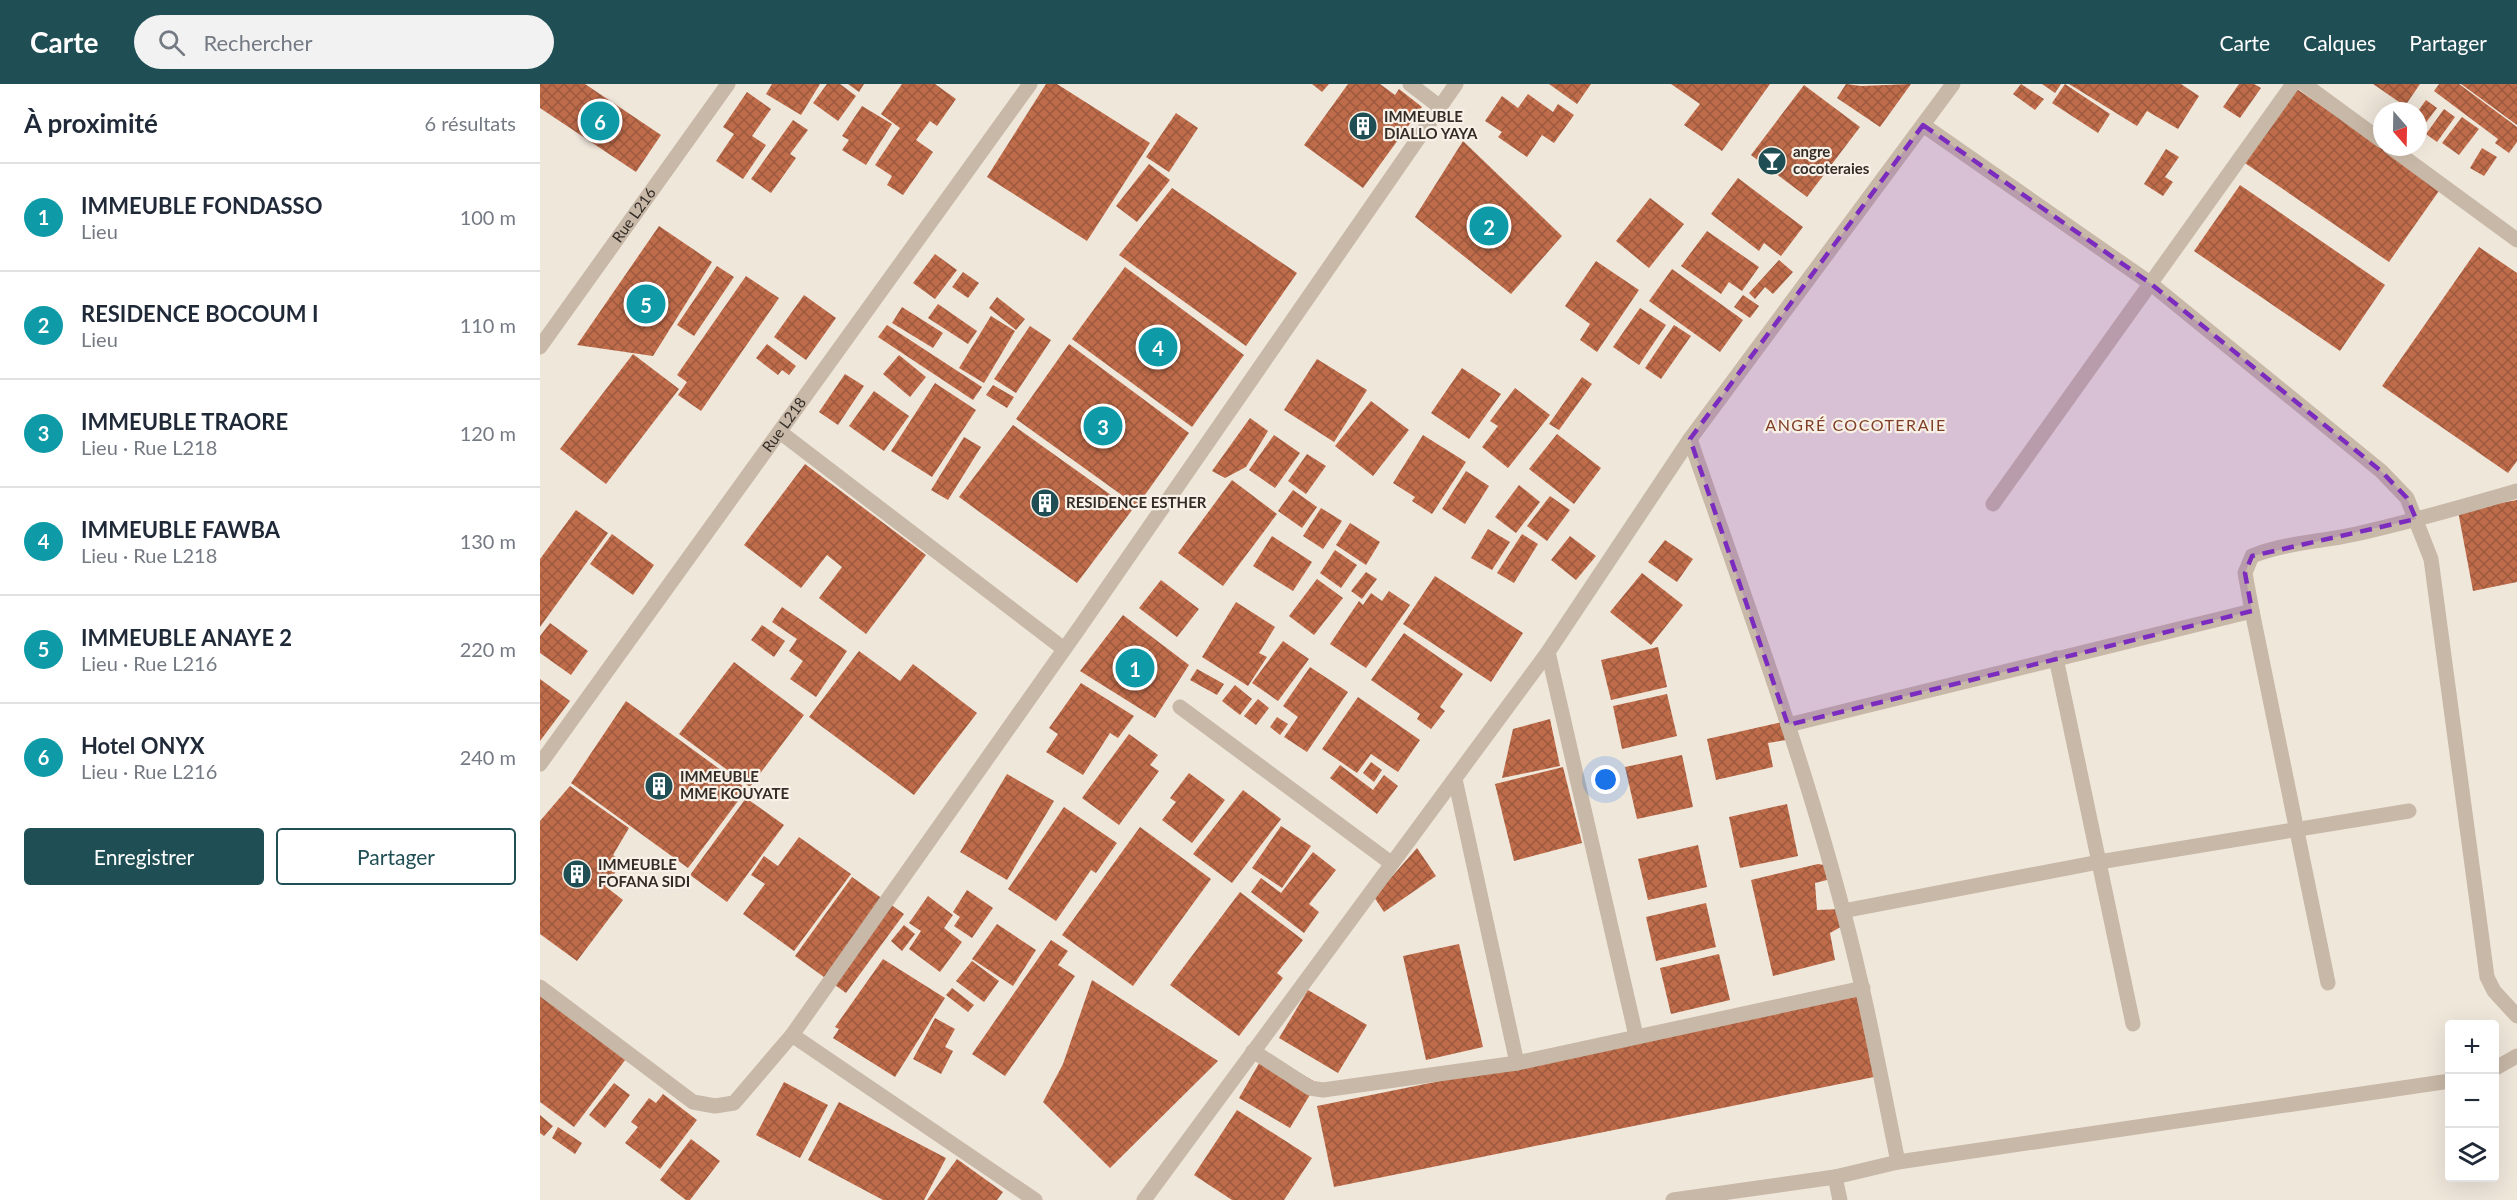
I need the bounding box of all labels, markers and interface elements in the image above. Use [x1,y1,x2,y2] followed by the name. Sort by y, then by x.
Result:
[134,15,554,69] search box
[30,25,98,59] text: Carte
[155,26,188,59] icon: search
[203,29,312,56] text: Rechercher
[2219,30,2270,55] text: Carte
[2303,30,2376,55] text: Calques
[2409,30,2487,55] text: Partager
[580,99,620,144] pin: 6
[2373,102,2427,156] north arrow
[24,107,158,139] text: À proximité
[1384,107,1478,142] place label: IMMEUBLE DIALLO YAYA
[1347,110,1379,142] building icon: IMMEUBLE DIALLO YAYA
[425,111,516,135] text: 6 résultats
[1793,142,1870,177] place label: angre cocoteraies
[1756,145,1788,177] bar icon: angre cocoteraies
[608,184,659,246] street label: Rue L216
[81,192,322,219] text: IMMEUBLE FONDASSO
[1470,204,1508,248] pin: 2
[38,205,49,229] text: 1
[460,205,516,229] text: 100 m
[81,219,118,243] text: Lieu
[626,282,666,326] pin: 5
[81,300,319,327] text: RESIDENCE BOCOUM I
[38,313,49,337] text: 2
[460,313,516,337] text: 110 m
[1138,324,1178,370] pin: 4
[81,327,118,351] text: Lieu
[758,393,809,455] street label: Rue L218
[1084,404,1122,448] pin: 3
[81,408,288,435] text: IMMEUBLE TRAORE
[1765,415,1947,434] district label: ANGRÉ COCOTERAIE
[38,421,49,445] text: 3
[460,421,516,445] text: 120 m
[81,435,217,459] text: Lieu · Rue L218
[1029,487,1061,519] building icon: RESIDENCE ESTHER
[1066,493,1207,511] place label: RESIDENCE ESTHER
[81,516,280,543] text: IMMEUBLE FAWBA
[38,529,49,553] text: 4
[460,529,516,553] text: 130 m
[81,543,217,567] text: Lieu · Rue L218
[81,624,292,651] text: IMMEUBLE ANAYE 2
[38,637,49,661] text: 5
[460,637,516,661] text: 220 m
[1116,646,1154,690] pin: 1
[81,651,217,675] text: Lieu · Rue L216
[81,732,204,759] text: Hotel ONYX
[38,745,49,769] text: 6
[460,745,516,769] text: 240 m
[81,759,217,783] text: Lieu · Rue L216
[1591,765,1620,794] your location
[680,767,790,802] place label: IMMEUBLE MME KOUYATE
[643,770,675,802] building icon: IMMEUBLE MME KOUYATE
[24,828,264,885] button: Enregistrer
[276,828,516,885] button: Partager
[598,855,690,890] place label: IMMEUBLE FOFANA SIDI
[561,858,593,890] building icon: IMMEUBLE FOFANA SIDI
[2445,1020,2499,1182] map controls
[2445,1020,2499,1074] button: +
[2445,1074,2499,1128] button: −
[2445,1128,2499,1182] button: layers

